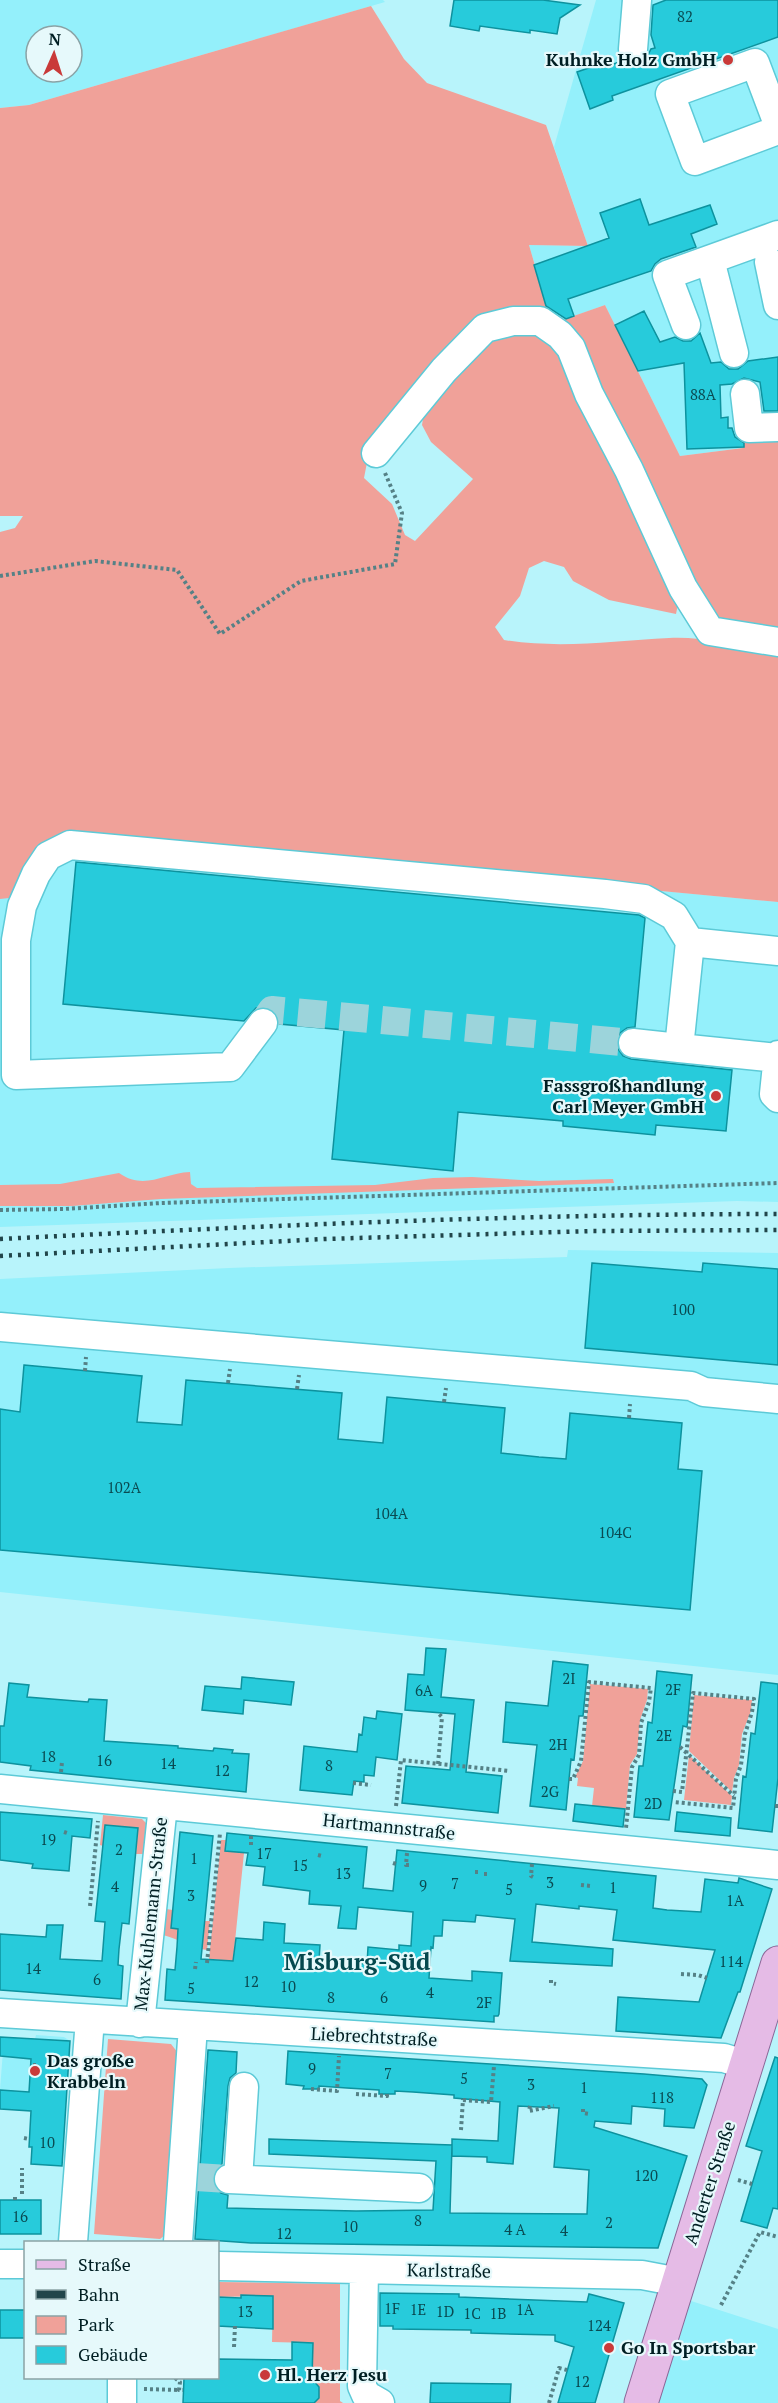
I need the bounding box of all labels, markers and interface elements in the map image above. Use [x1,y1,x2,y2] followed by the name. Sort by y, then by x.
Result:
[677,6,693,26] house number: 82
[24,24,84,84] north arrow
[48,28,61,50] text: N
[546,47,716,71] place label: Kuhnke Holz GmbH
[721,53,735,67] marker: Kuhnke Holz GmbH
[690,384,717,404] house number: 88A
[543,1073,705,1118] place label: Fassgroßhandlung Carl Meyer GmbH
[709,1089,723,1103] marker: Fassgroßhandlung Carl Meyer GmbH
[671,1299,695,1319] house number: 100
[107,1477,142,1497] house number: 102A
[374,1503,409,1523] house number: 104A
[598,1522,632,1542] house number: 104C
[562,1668,576,1688] house number: 2I
[665,1679,681,1699] house number: 2F
[415,1680,434,1700] house number: 6A
[656,1725,672,1745] house number: 2E
[549,1734,568,1754] house number: 2H
[40,1746,56,1766] house number: 18
[96,1750,112,1770] house number: 16
[160,1753,176,1773] house number: 14
[325,1755,333,1775] house number: 8
[214,1760,230,1780] house number: 12
[541,1781,560,1801] house number: 2G
[644,1793,662,1813] house number: 2D
[322,1807,456,1845] street label: Hartmannstraße
[128,1816,172,2012] street label: Max-Kuhlemann-Straße
[40,1829,56,1849] house number: 19
[115,1839,123,1859] house number: 2
[256,1843,272,1863] house number: 17
[190,1848,198,1868] house number: 1
[292,1855,308,1875] house number: 15
[335,1863,351,1883] house number: 13
[546,1872,554,1892] house number: 3
[451,1873,459,1893] house number: 7
[419,1875,427,1895] house number: 9
[111,1876,119,1896] house number: 4
[609,1877,617,1897] house number: 1
[505,1879,513,1899] house number: 5
[187,1885,195,1905] house number: 3
[726,1890,745,1910] house number: 1A
[284,1945,431,1977] district label: Misburg-Süd
[719,1951,743,1971] house number: 114
[25,1958,41,1978] house number: 14
[93,1969,101,1989] house number: 6
[243,1971,259,1991] house number: 12
[280,1976,296,1996] house number: 10
[187,1978,195,1998] house number: 5
[426,1982,434,2002] house number: 4
[327,1987,335,2007] house number: 8
[380,1987,388,2007] house number: 6
[476,1992,492,2012] house number: 2F
[310,2021,438,2051] street label: Liebrechtstraße
[47,2048,134,2093] place label: Das große Krabbeln
[308,2058,316,2078] house number: 9
[384,2063,392,2083] house number: 7
[28,2064,42,2078] marker: Das große Krabbeln
[460,2068,468,2088] house number: 5
[527,2074,535,2094] house number: 3
[580,2077,588,2097] house number: 1
[650,2087,674,2107] house number: 118
[678,2118,740,2248] street label: Anderter Straße
[39,2132,55,2152] house number: 10
[634,2165,658,2185] house number: 120
[12,2206,28,2226] house number: 16
[414,2210,422,2230] house number: 8
[605,2212,613,2232] house number: 2
[342,2216,358,2236] house number: 10
[504,2219,527,2239] house number: 4 A
[560,2220,568,2240] house number: 4
[276,2223,292,2243] house number: 12
[24,2241,219,2379] legend
[78,2252,131,2276] text: Straße
[407,2257,491,2283] street label: Karlstraße
[78,2282,120,2306] text: Bahn
[384,2298,400,2318] house number: 1F
[410,2299,426,2319] house number: 1E
[516,2299,535,2319] house number: 1A
[237,2301,253,2321] house number: 13
[436,2301,454,2321] house number: 1D
[463,2303,481,2323] house number: 1C
[489,2303,507,2323] house number: 1B
[78,2312,115,2336] text: Park
[587,2315,611,2335] house number: 124
[621,2335,756,2359] place label: Go In Sportsbar
[602,2341,616,2355] marker: Go In Sportsbar
[78,2342,148,2366] text: Gebäude
[277,2362,387,2386] place label: Hl. Herz Jesu
[258,2368,272,2382] marker: Hl. Herz Jesu
[574,2371,590,2391] house number: 12

